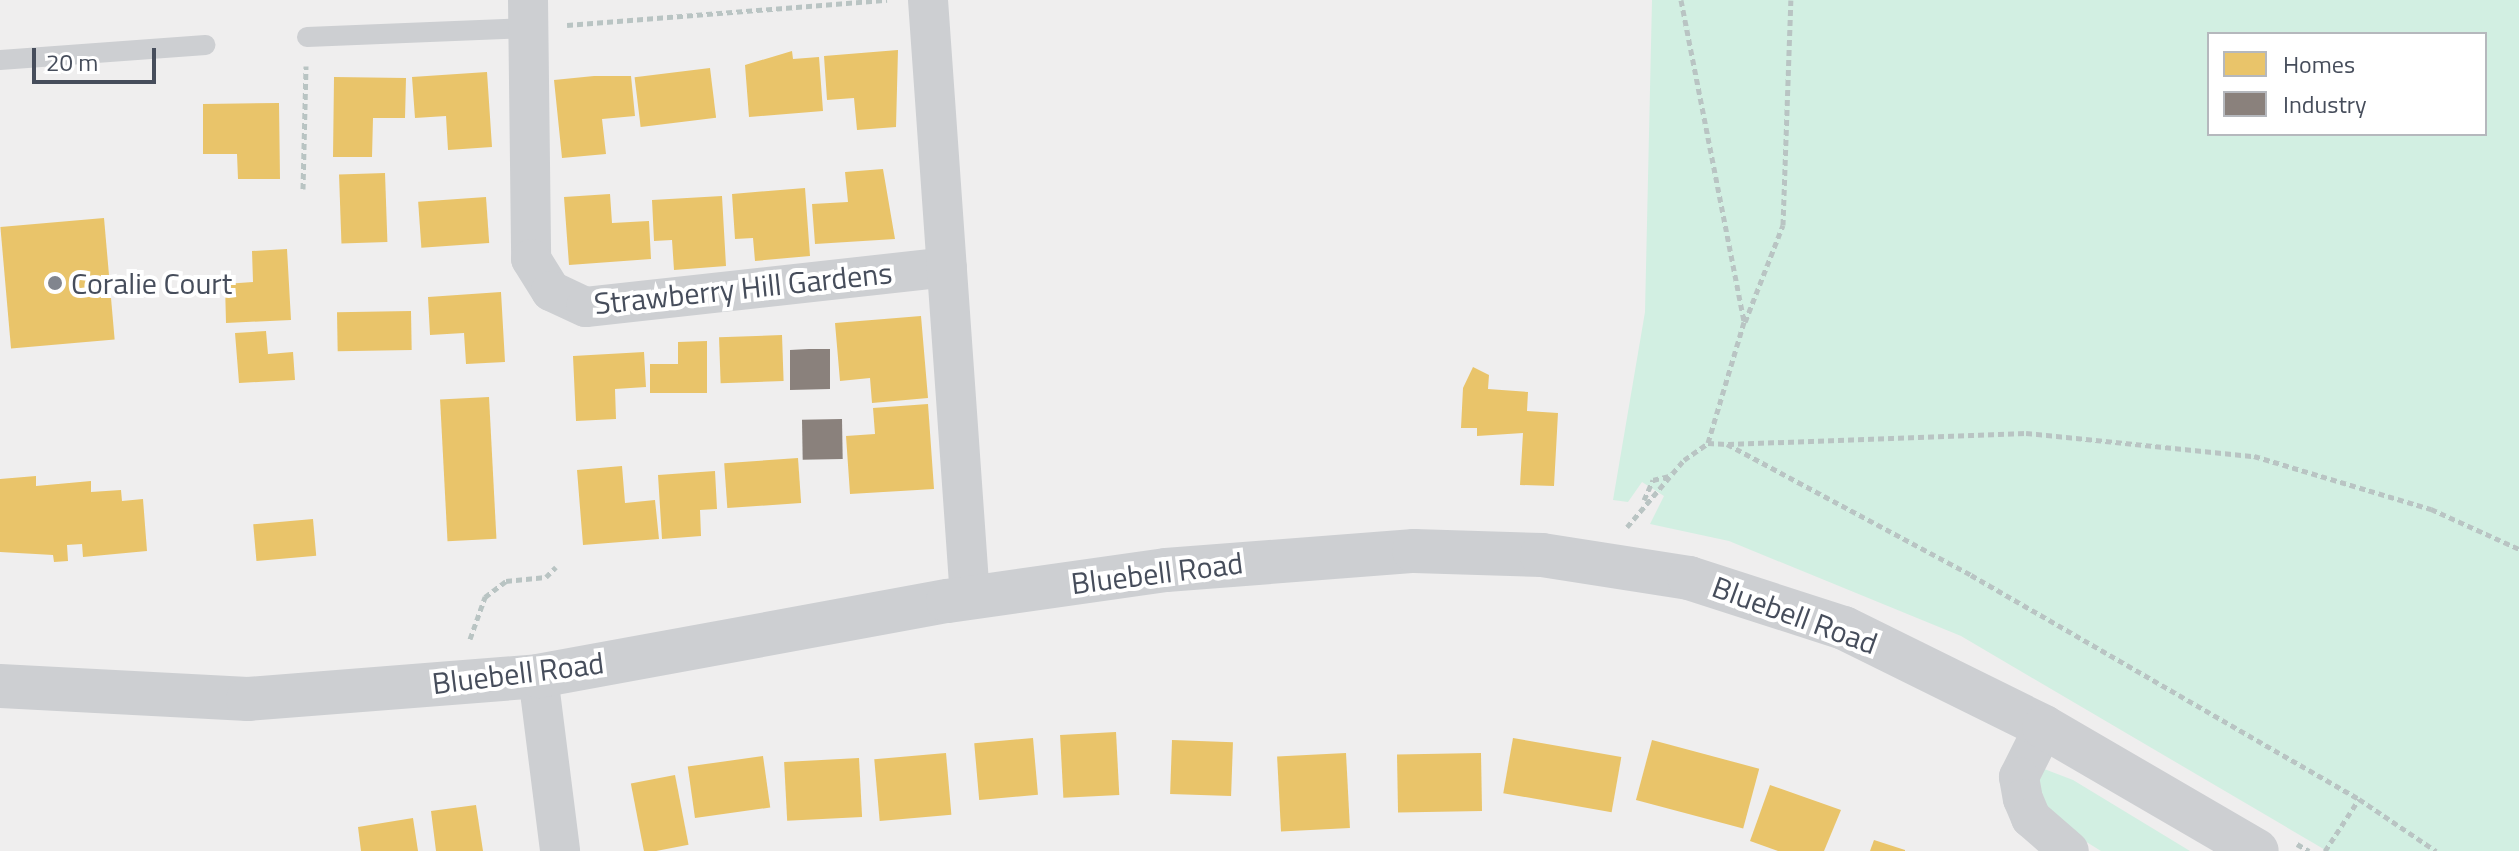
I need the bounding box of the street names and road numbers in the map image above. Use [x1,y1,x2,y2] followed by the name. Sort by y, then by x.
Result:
[592,254,894,322] street label: Strawberry Hill Gardens
[1069,545,1245,601] street label: Bluebell Road
[1708,569,1882,661] street label: Bluebell Road
[430,645,606,701] street label: Bluebell Road

